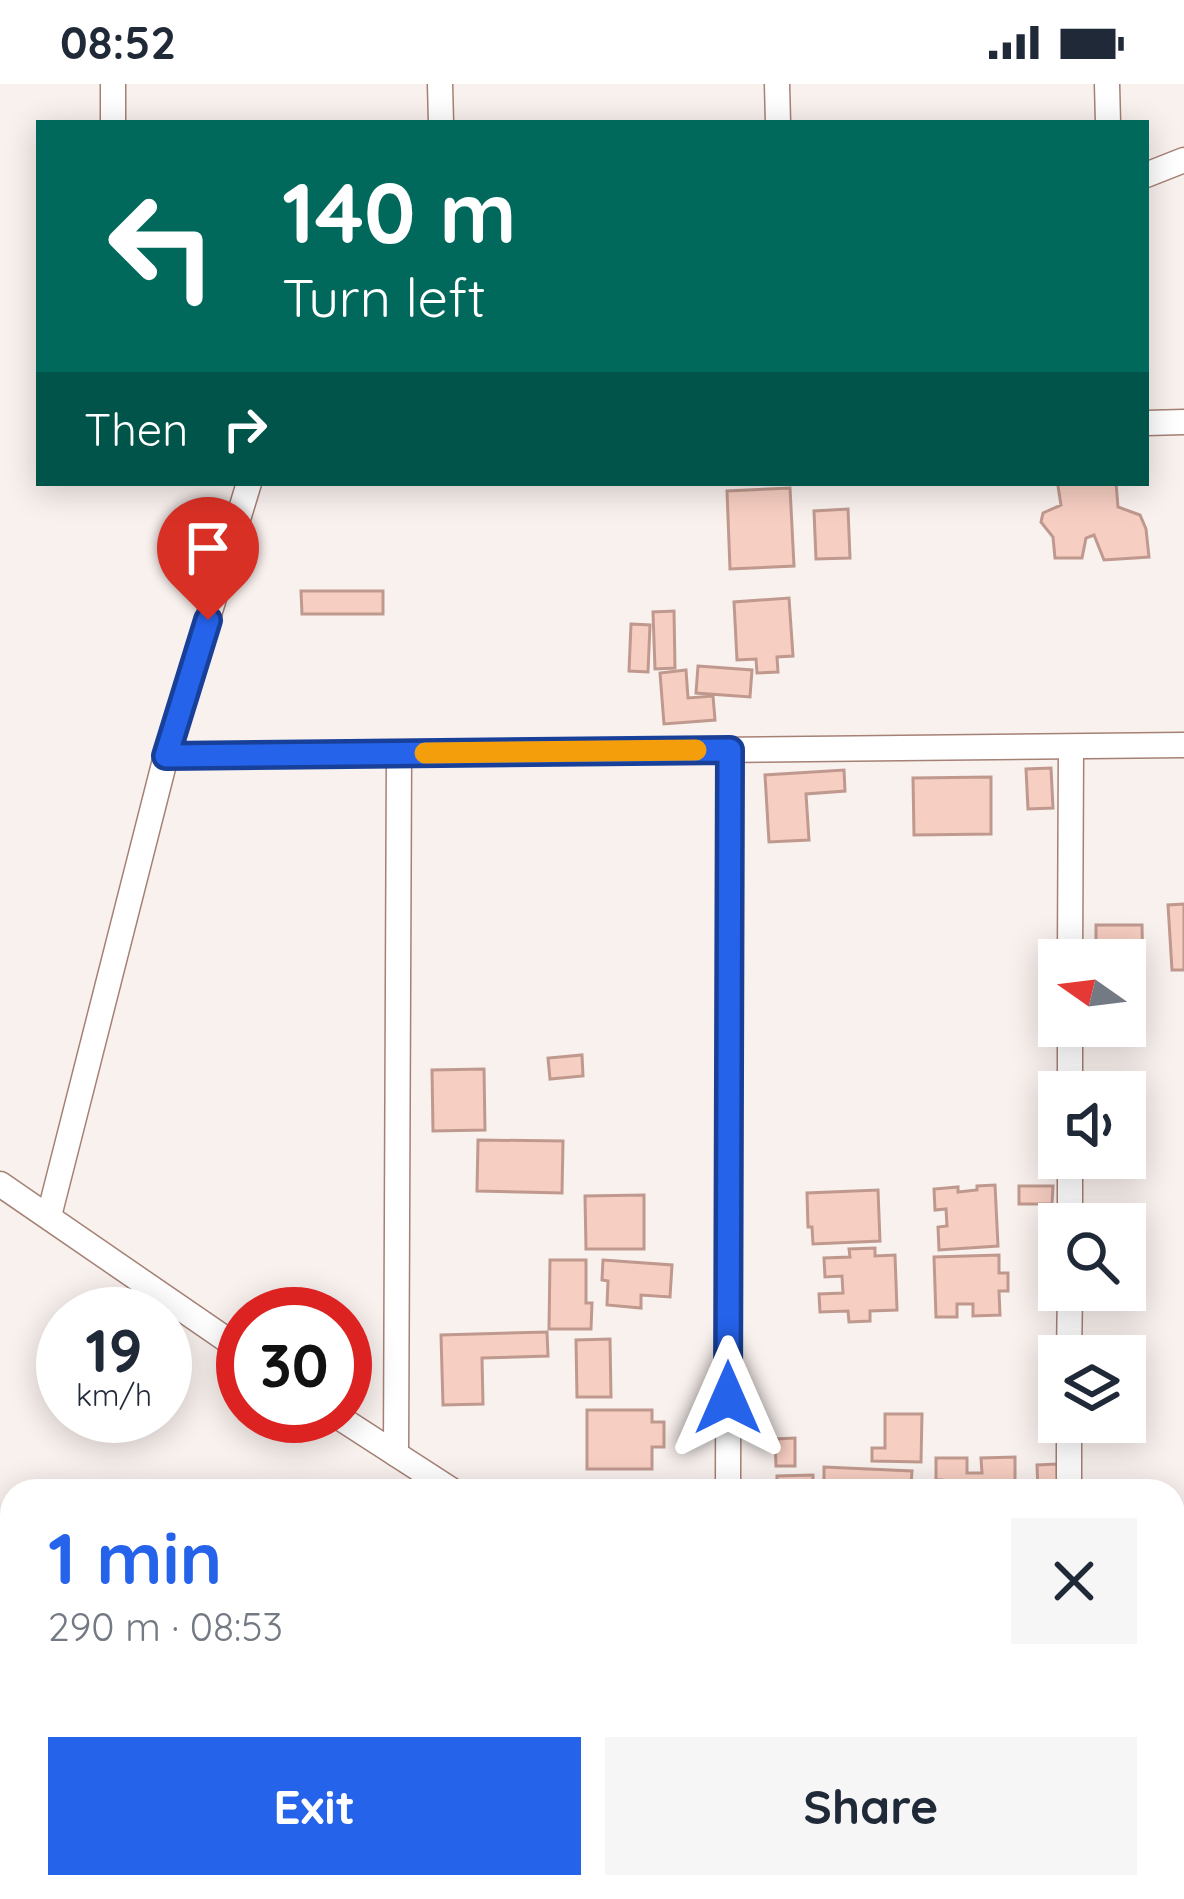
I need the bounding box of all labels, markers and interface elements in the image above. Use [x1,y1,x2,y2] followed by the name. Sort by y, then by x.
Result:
[60,14,176,70] text: 08:52
[282,159,517,264] text: 140 m
[84,168,240,324] icon: left
[282,263,486,331] text: Turn left
[212,396,278,462] icon: right
[84,401,188,457] text: Then
[157,497,259,620] pin
[175,515,241,581] icon: arrive
[1038,939,1146,1047] north arrow
[1038,939,1146,1443] map controls
[1038,1071,1146,1179] button: sound
[1038,1203,1146,1311] button: search
[216,1287,372,1443] speed limit sign: 30
[85,1312,143,1387] text: 19
[665,1335,791,1461] position arrow
[1038,1335,1146,1443] button: layers
[76,1376,152,1414] text: km/h
[48,1512,222,1602] text: 1 min
[1011,1518,1137,1644] button: close
[48,1602,283,1651] text: 290 m · 08:53
[48,1737,581,1875] button: Exit
[605,1737,1137,1875] button: Share

